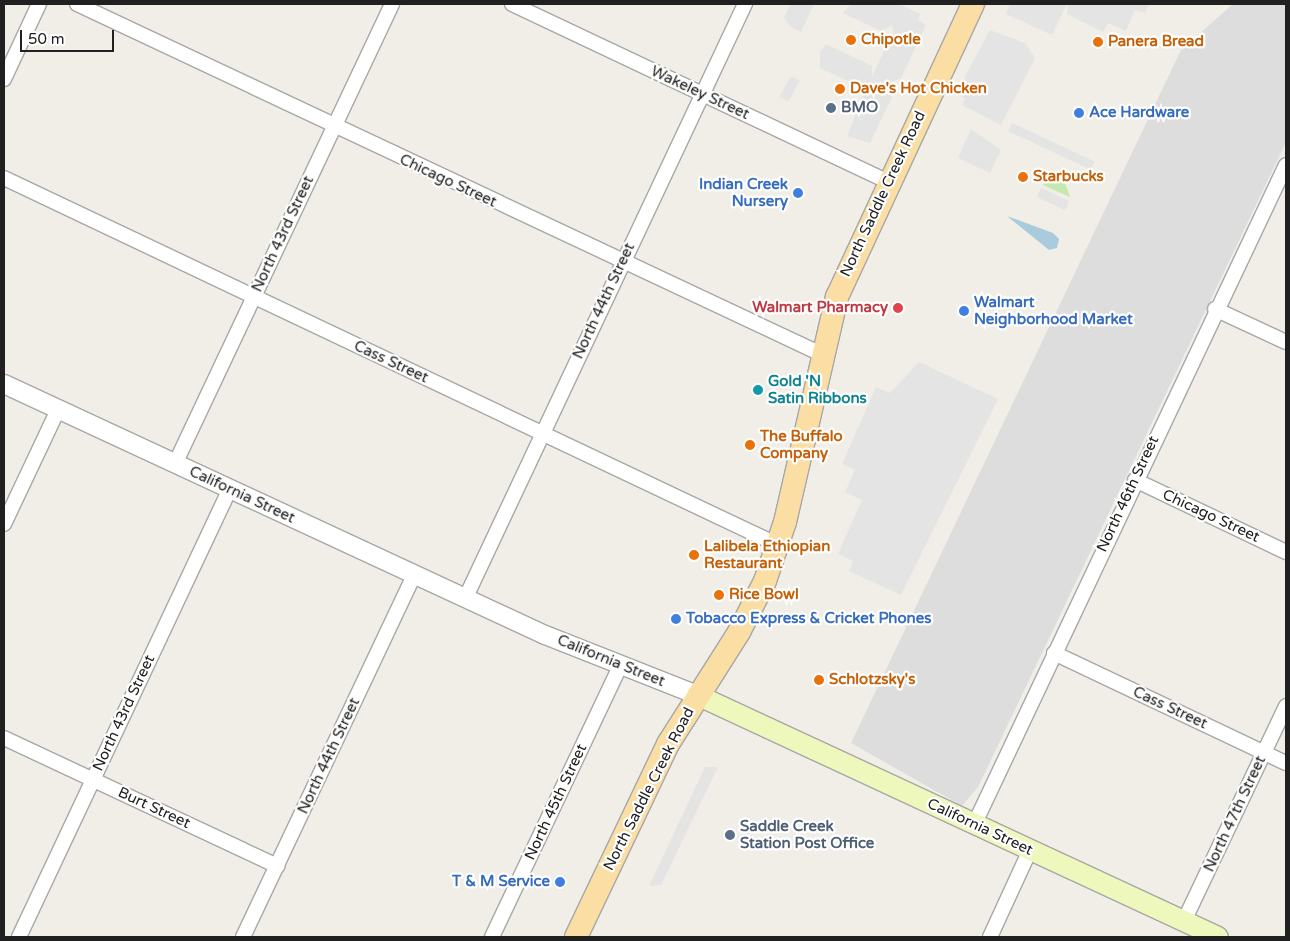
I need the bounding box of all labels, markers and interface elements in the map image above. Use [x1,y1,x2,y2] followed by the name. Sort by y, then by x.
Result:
[22,20,116,52] scale bar
[28,30,65,48] text: 50 m
[861,31,921,49] place label: Chipotle
[1108,33,1204,51] place label: Panera Bread
[845,34,857,46] marker: Chipotle
[1092,36,1104,48] marker: Panera Bread
[648,62,752,124] street label: Wakeley Street
[850,80,987,98] place label: Dave's Hot Chicken
[834,83,846,95] marker: Dave's Hot Chicken
[841,99,878,117] place label: BMO
[825,102,837,114] marker: BMO
[1089,104,1189,122] place label: Ace Hardware
[1073,107,1085,119] marker: Ace Hardware
[837,108,929,280] street label: North Saddle Creek Road
[397,151,499,211] street label: Chicago Street
[1033,168,1104,186] place label: Starbucks
[1017,171,1029,183] marker: Starbucks
[248,173,318,295] street label: North 43rd Street
[699,175,788,210] place label: Indian Creek Nursery
[792,187,804,199] marker: Indian Creek Nursery
[569,240,639,362] street label: North 44th Street
[974,293,1133,328] place label: Walmart Neighborhood Market
[752,299,888,317] place label: Walmart Pharmacy
[892,302,904,314] marker: Walmart Pharmacy
[958,305,970,317] marker: Walmart Neighborhood Market
[351,337,431,387] street label: Cass Street
[768,372,867,407] place label: Gold 'N Satin Ribbons
[752,384,764,396] marker: Gold 'N Satin Ribbons
[760,427,843,462] place label: The Buffalo Company
[1093,433,1163,555] street label: North 46th Street
[744,439,756,451] marker: The Buffalo Company
[186,463,298,527] street label: California Street
[1160,486,1262,546] street label: Chicago Street
[704,537,830,572] place label: Lalibela Ethiopian Restaurant
[688,549,700,561] marker: Lalibela Ethiopian Restaurant
[729,586,799,604] place label: Rice Bowl
[713,589,725,601] marker: Rice Bowl
[686,610,931,628] place label: Tobacco Express & Cricket Phones
[670,613,682,625] marker: Tobacco Express & Cricket Phones
[555,631,667,691] street label: California Street
[89,652,159,774] street label: North 43rd Street
[829,671,915,689] place label: Schlotzsky's
[813,674,825,686] marker: Schlotzsky's
[1130,683,1210,733] street label: Cass Street
[294,695,364,817] street label: North 44th Street
[600,704,698,874] street label: North Saddle Creek Road
[521,741,591,863] street label: North 45th Street
[1200,753,1270,875] street label: North 47th Street
[115,783,193,833] street label: Burt Street
[924,795,1036,859] street label: California Street
[740,817,874,852] place label: Saddle Creek Station Post Office
[724,829,736,841] marker: Saddle Creek Station Post Office
[452,873,550,891] place label: T & M Service
[554,876,566,888] marker: T & M Service

